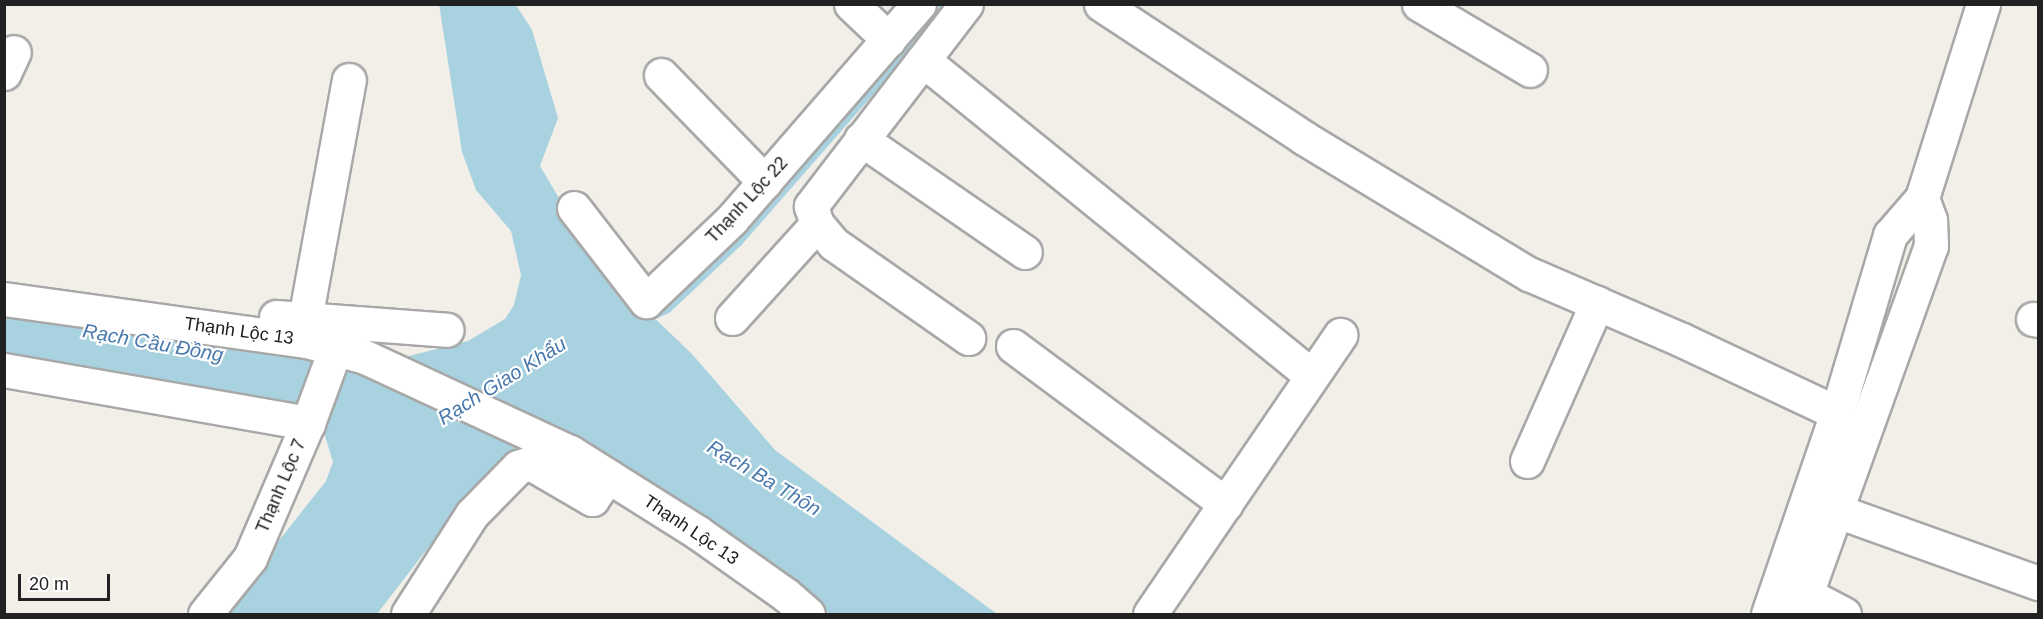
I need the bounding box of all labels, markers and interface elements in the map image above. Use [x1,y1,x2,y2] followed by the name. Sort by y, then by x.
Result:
[702,152,792,248] street label: Thạnh Lộc 22
[183,313,295,349] street label: Thạnh Lộc 13
[81,319,225,367] water label: Rạch Cầu Đồng
[433,332,571,430] water label: Rạch Giao Khẩu
[703,435,825,521] water label: Rạch Ba Thôn
[252,436,310,536] street label: Thạnh Lộc 7
[639,490,743,570] street label: Thạnh Lộc 13
[21,562,112,600] scale bar
[29,574,69,594] text: 20 m

